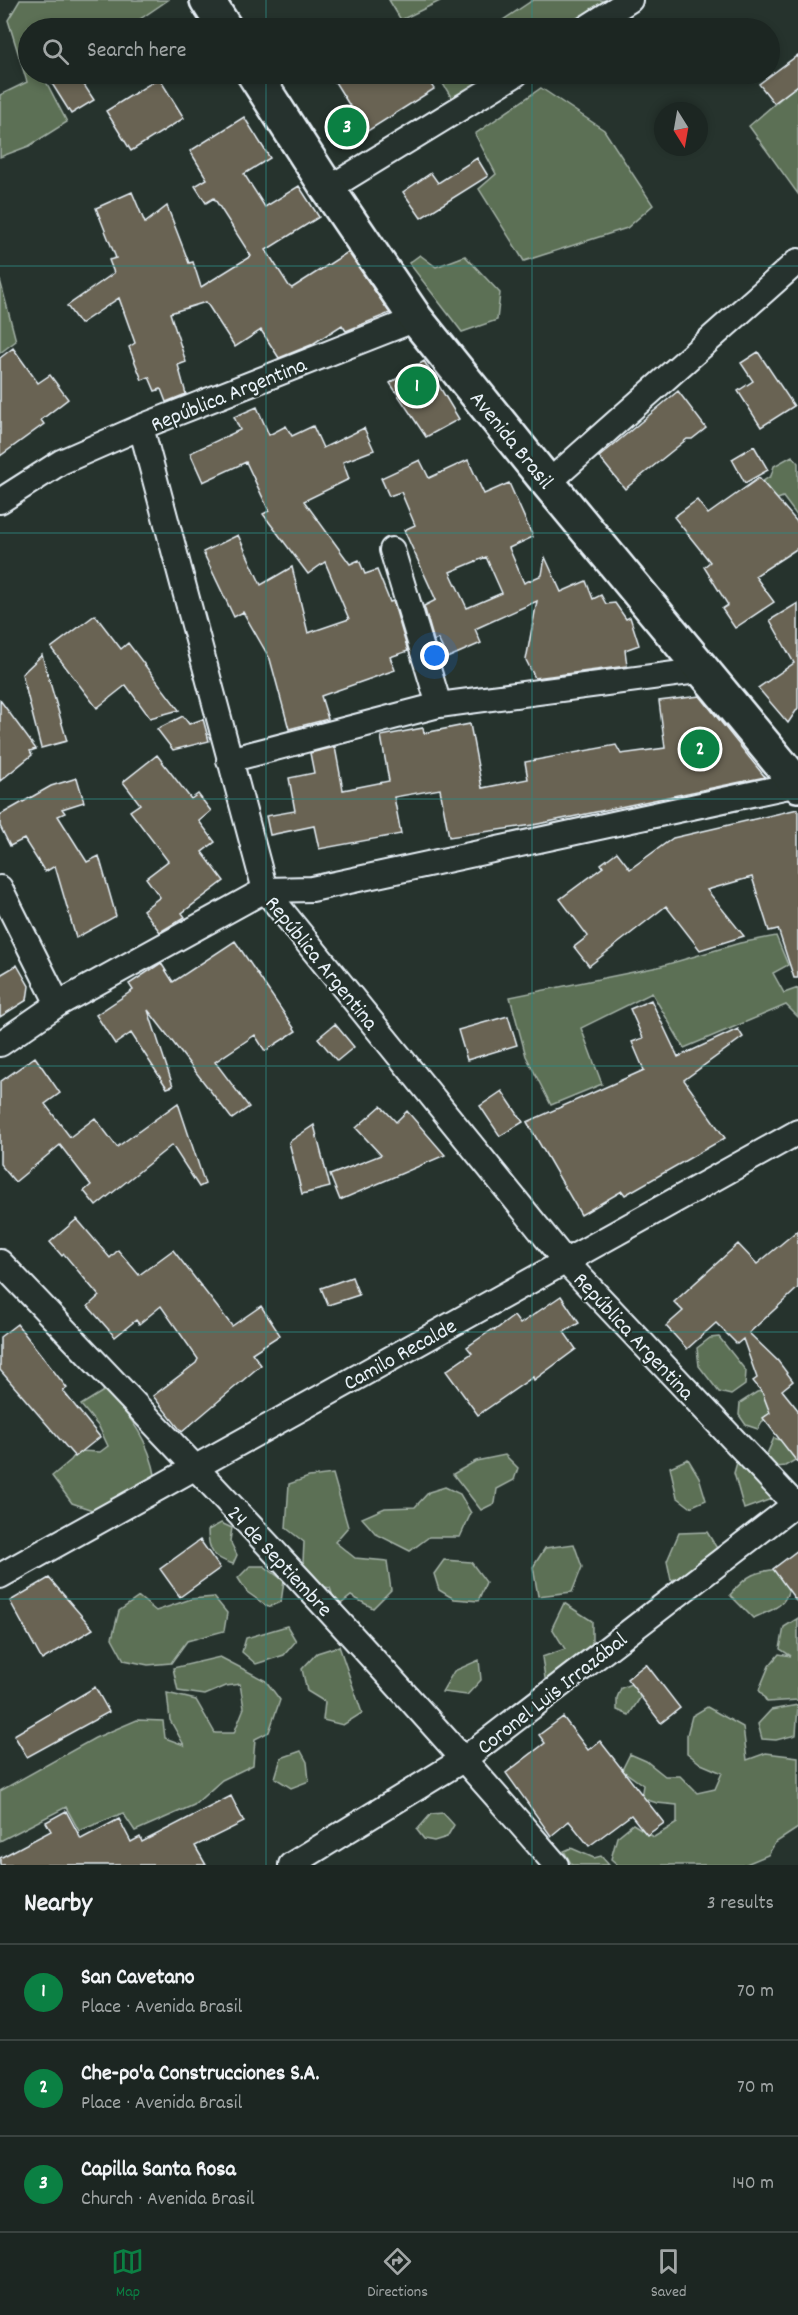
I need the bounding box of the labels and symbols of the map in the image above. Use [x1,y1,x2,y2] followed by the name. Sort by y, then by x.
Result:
[654,102,708,156] north arrow
[328,104,366,150] pin: 3
[147,351,312,442] street label: República Argentina
[398,364,436,408] pin: 1
[461,386,560,497] street label: Avenida Brasil
[420,641,449,670] your location
[680,726,720,771] pin: 2
[256,890,385,1039] street label: República Argentina
[565,1266,701,1409] street label: República Argentina
[338,1312,463,1400] street label: Camilo Recalde
[218,1500,338,1625] street label: 24 de Septiembre
[471,1626,635,1763] street label: Coronel Luis Irrazábal

